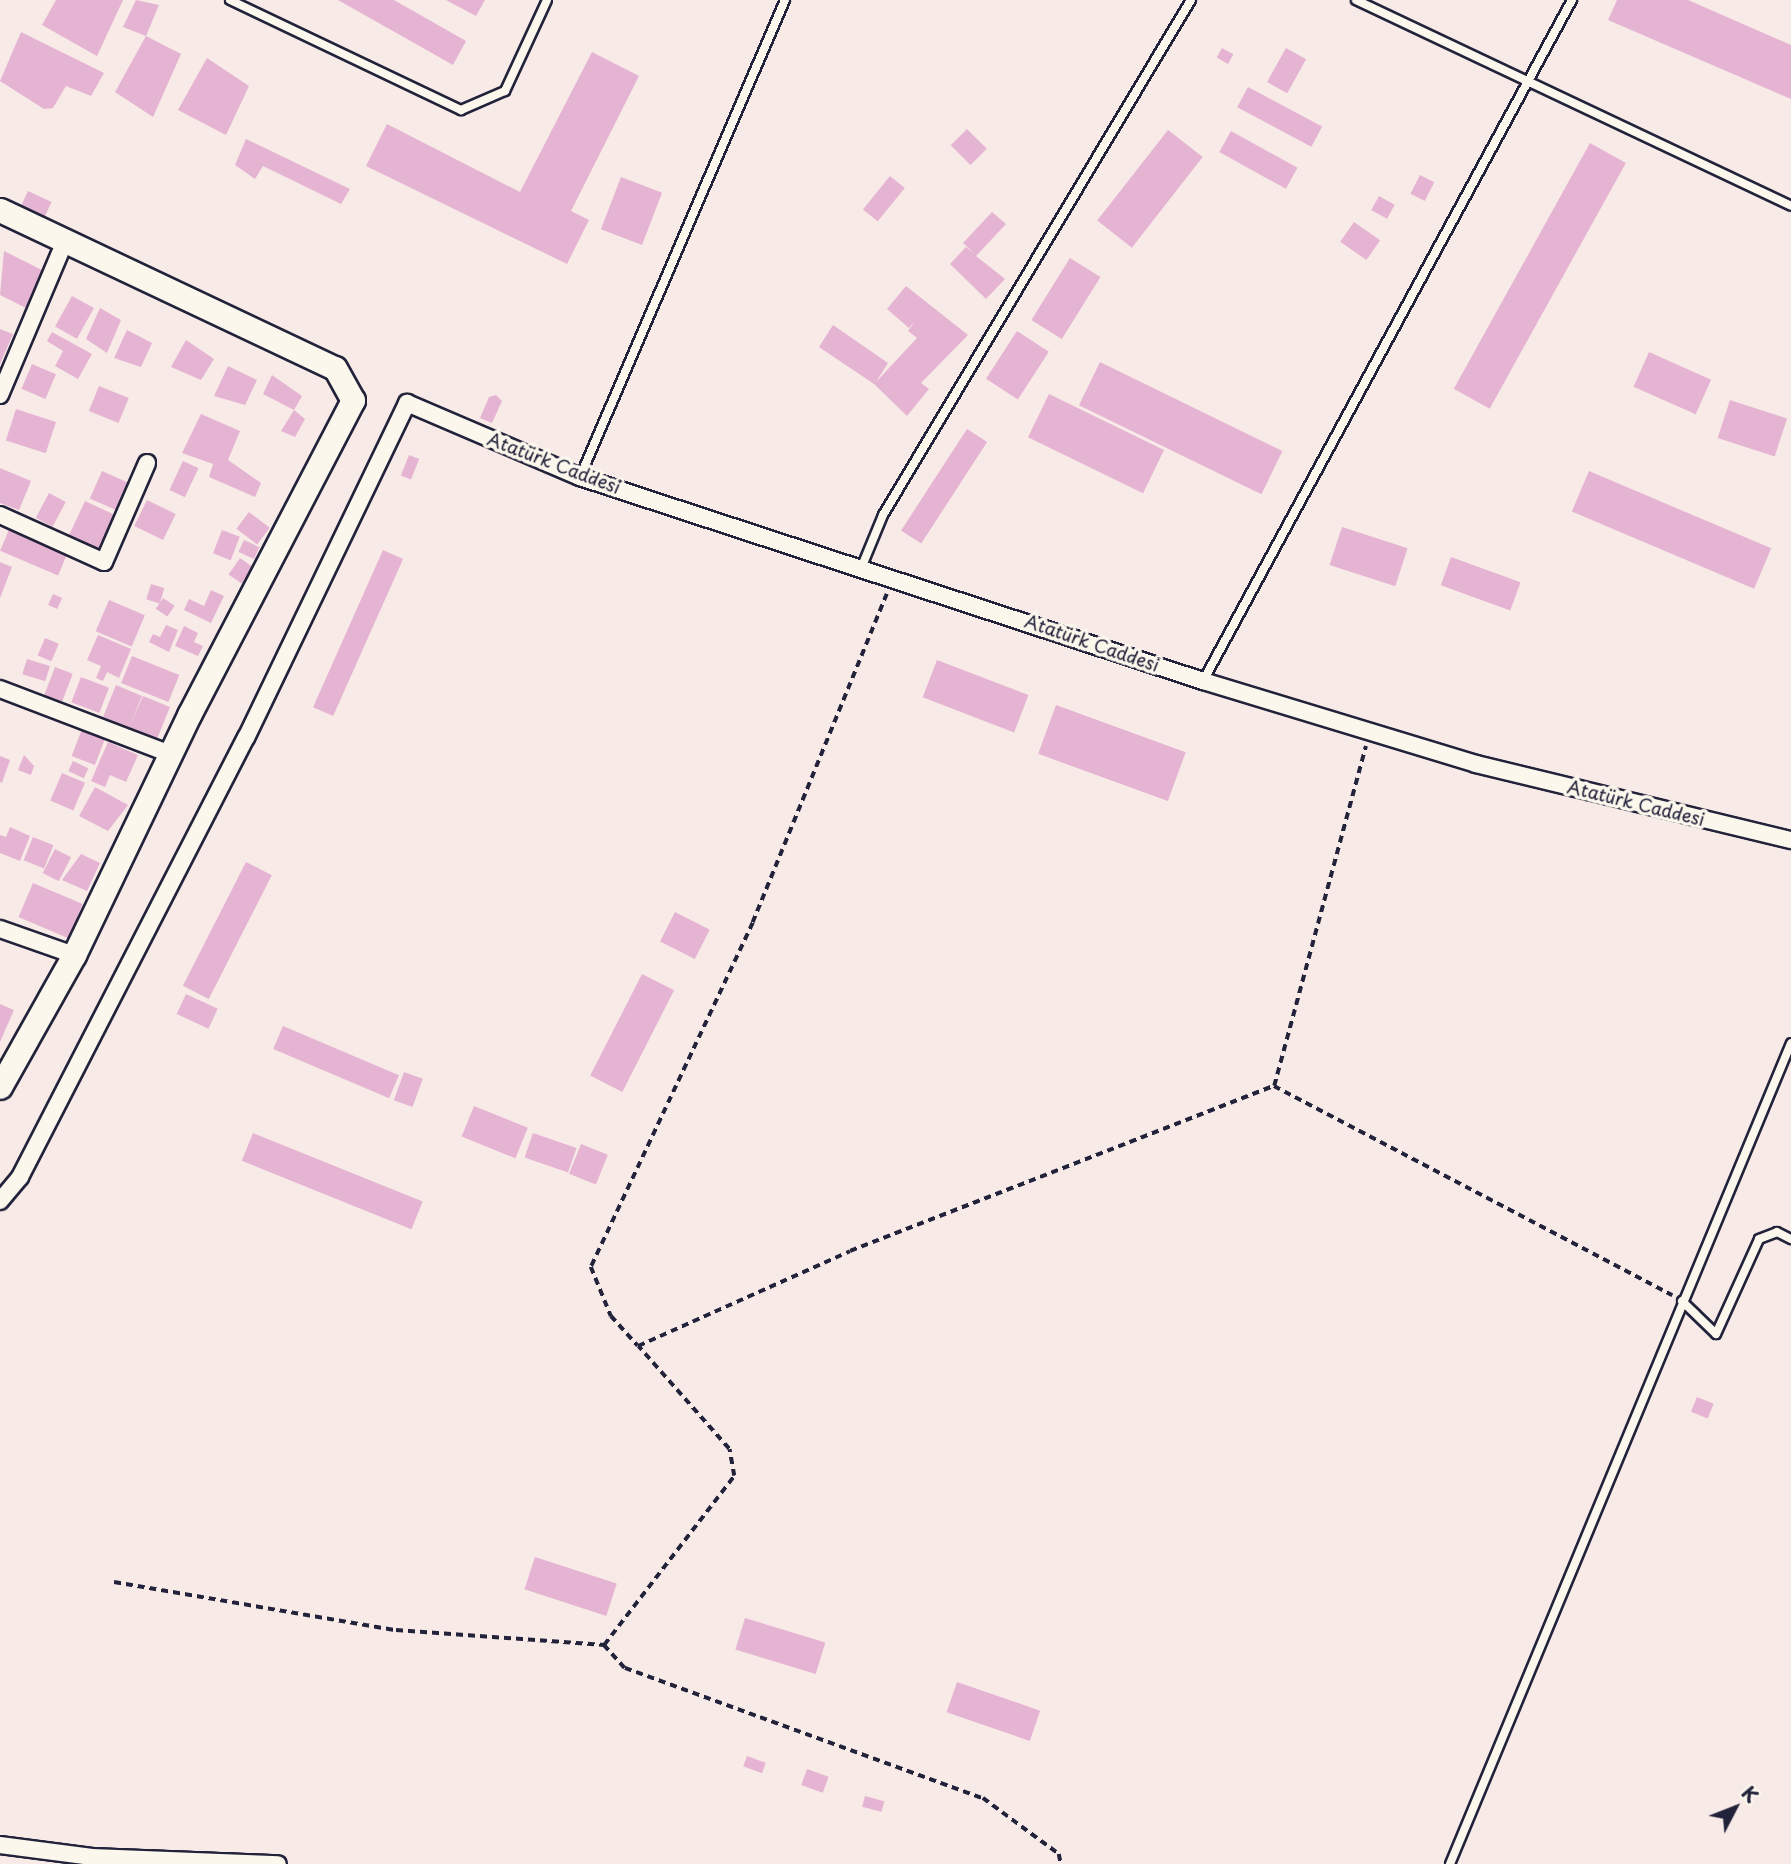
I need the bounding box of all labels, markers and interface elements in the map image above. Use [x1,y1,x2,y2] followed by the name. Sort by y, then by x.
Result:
[484,427,624,499] street label: Atatürk Caddesi
[1021,610,1163,676] street label: Atatürk Caddesi
[1564,775,1708,831] street label: Atatürk Caddesi
[1700,1773,1770,1843] north arrow
[1736,1779,1766,1808] text: K

